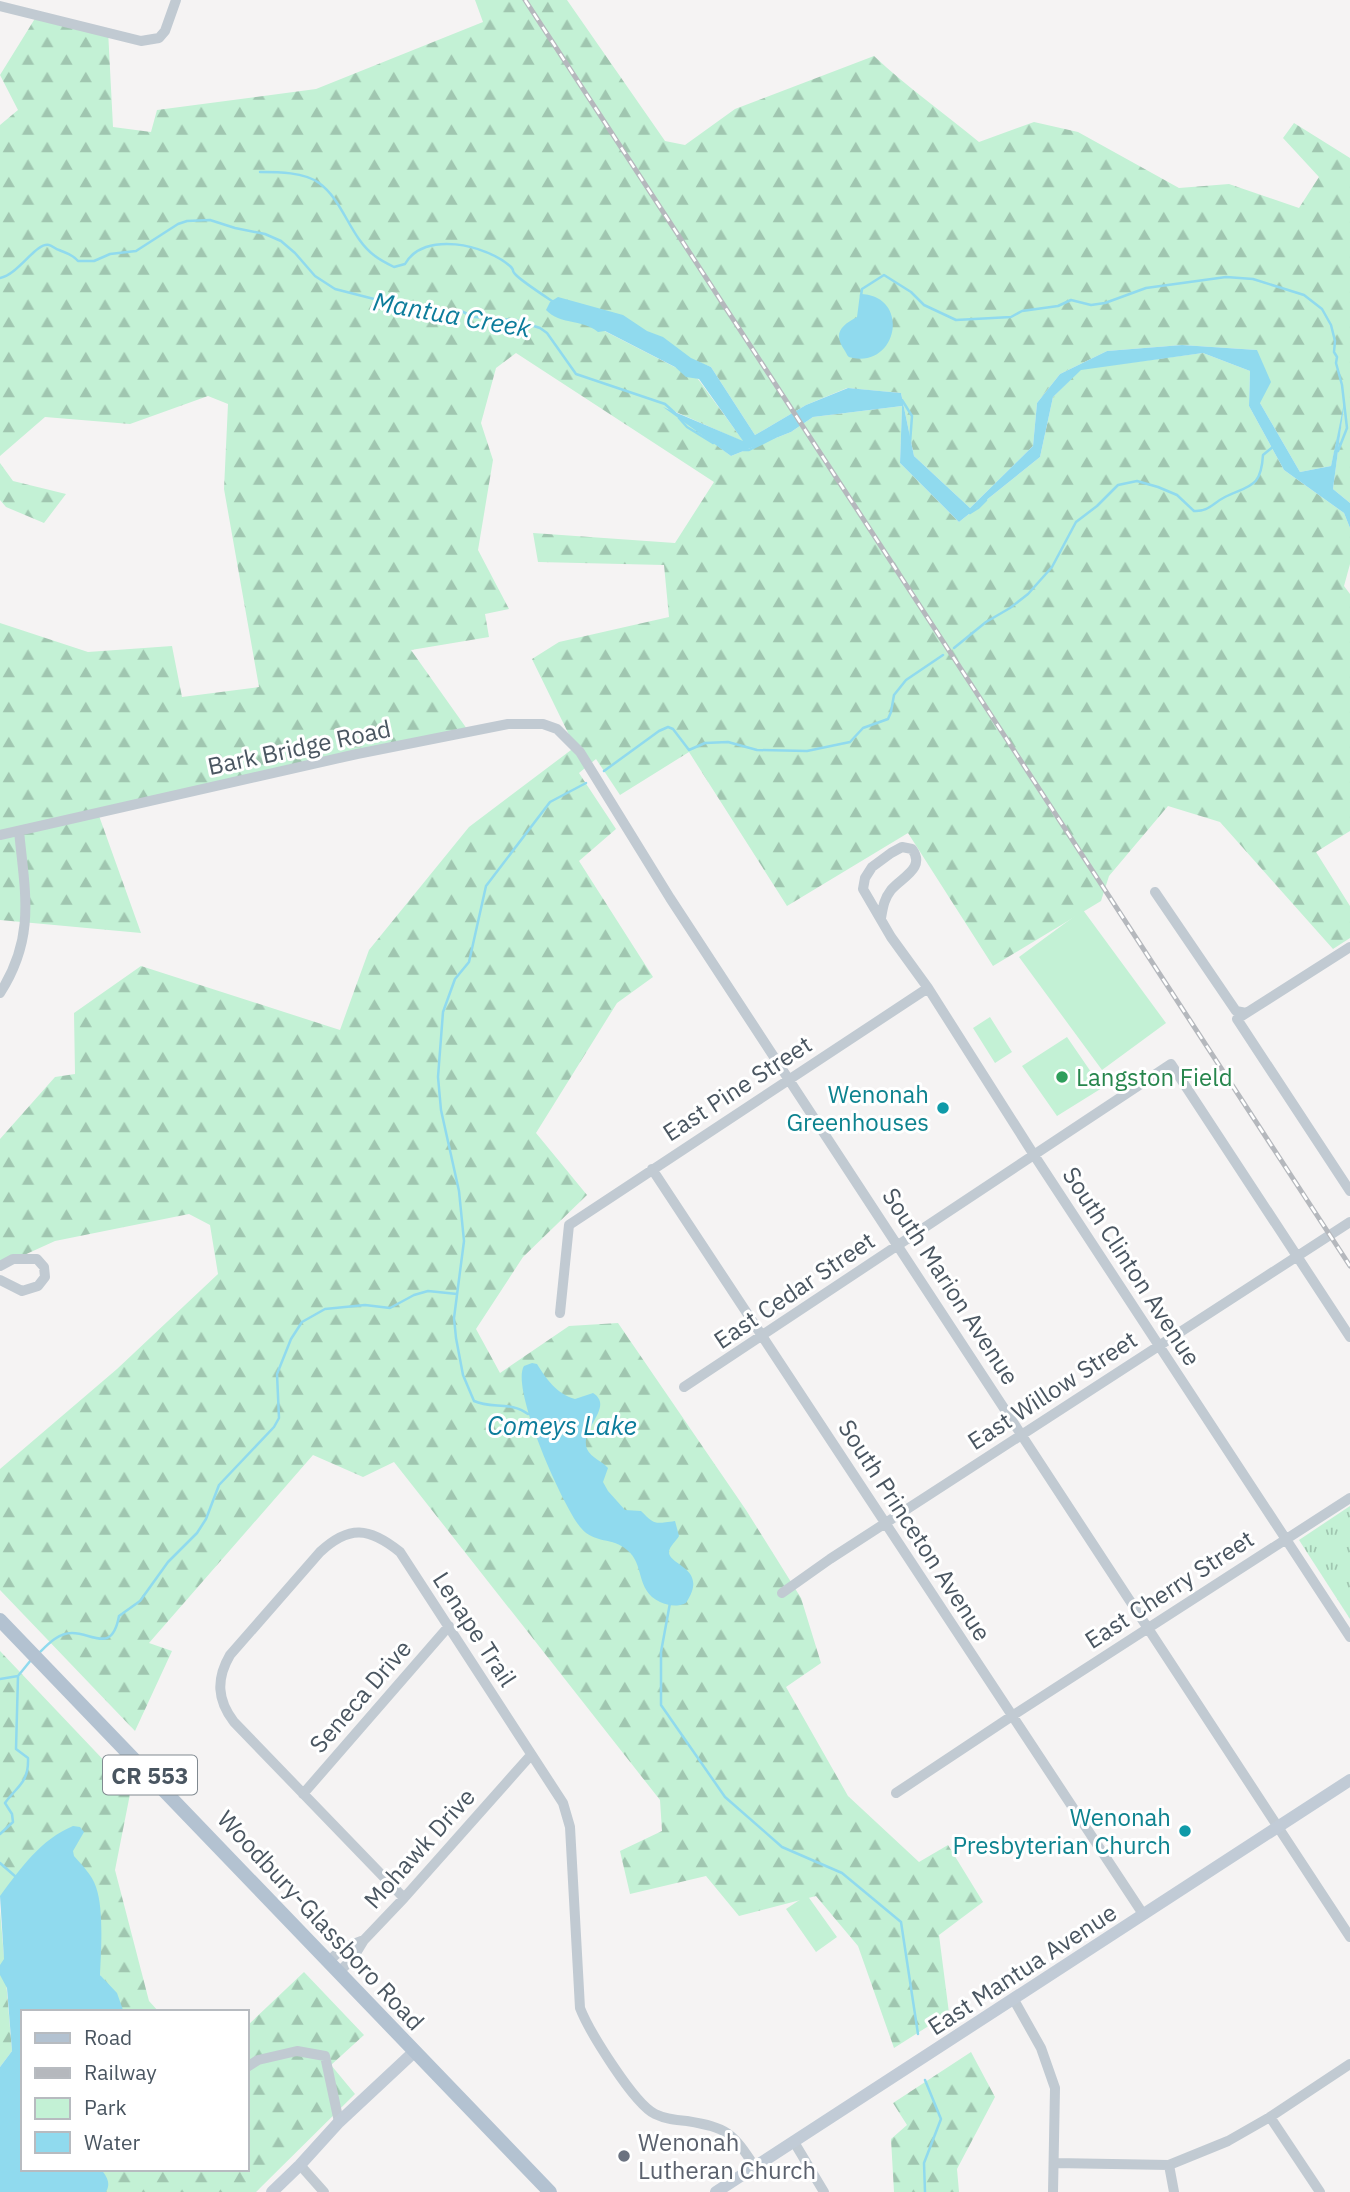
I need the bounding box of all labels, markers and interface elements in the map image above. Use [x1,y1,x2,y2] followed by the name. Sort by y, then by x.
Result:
[371,283,534,345] water label: Mantua Creek
[204,712,394,782] street label: Bark Bridge Road
[656,1028,818,1148] street label: East Pine Street
[1076,1061,1233,1093] place label: Langston Field
[1054,1069,1070,1085] marker: Langston Field
[786,1078,929,1138] place label: Wenonah Greenhouses
[935,1100,951,1116] marker: Wenonah Greenhouses
[1056,1160,1208,1372] street label: South Clinton Avenue
[875,1181,1027,1391] street label: South Marion Avenue
[707,1224,881,1356] street label: East Cedar Street
[961,1323,1143,1457] street label: East Willow Street
[487,1408,637,1442] water label: Comeys Lake
[831,1413,999,1647] street label: South Princeton Avenue
[1078,1522,1260,1656] street label: East Cherry Street
[426,1565,524,1693] street label: Lenape Trail
[302,1633,418,1759] street label: Seneca Drive
[103,1756,197,1795] road number: CR 553
[356,1781,482,1915] street label: Mohawk Drive
[952,1801,1171,1861] place label: Wenonah Presbyterian Church
[211,1803,431,2037] street label: Woodbury-Glassboro Road
[1177,1823,1193,1839] marker: Wenonah Presbyterian Church
[921,1896,1123,2042] street label: East Mantua Avenue
[21,2010,248,2171] legend
[84,2023,132,2051] text: Road
[84,2058,157,2086] text: Railway
[84,2093,127,2121] text: Park
[638,2126,816,2186] place label: Wenonah Lutheran Church
[84,2128,141,2156] text: Water
[616,2148,632,2164] marker: Wenonah Lutheran Church

